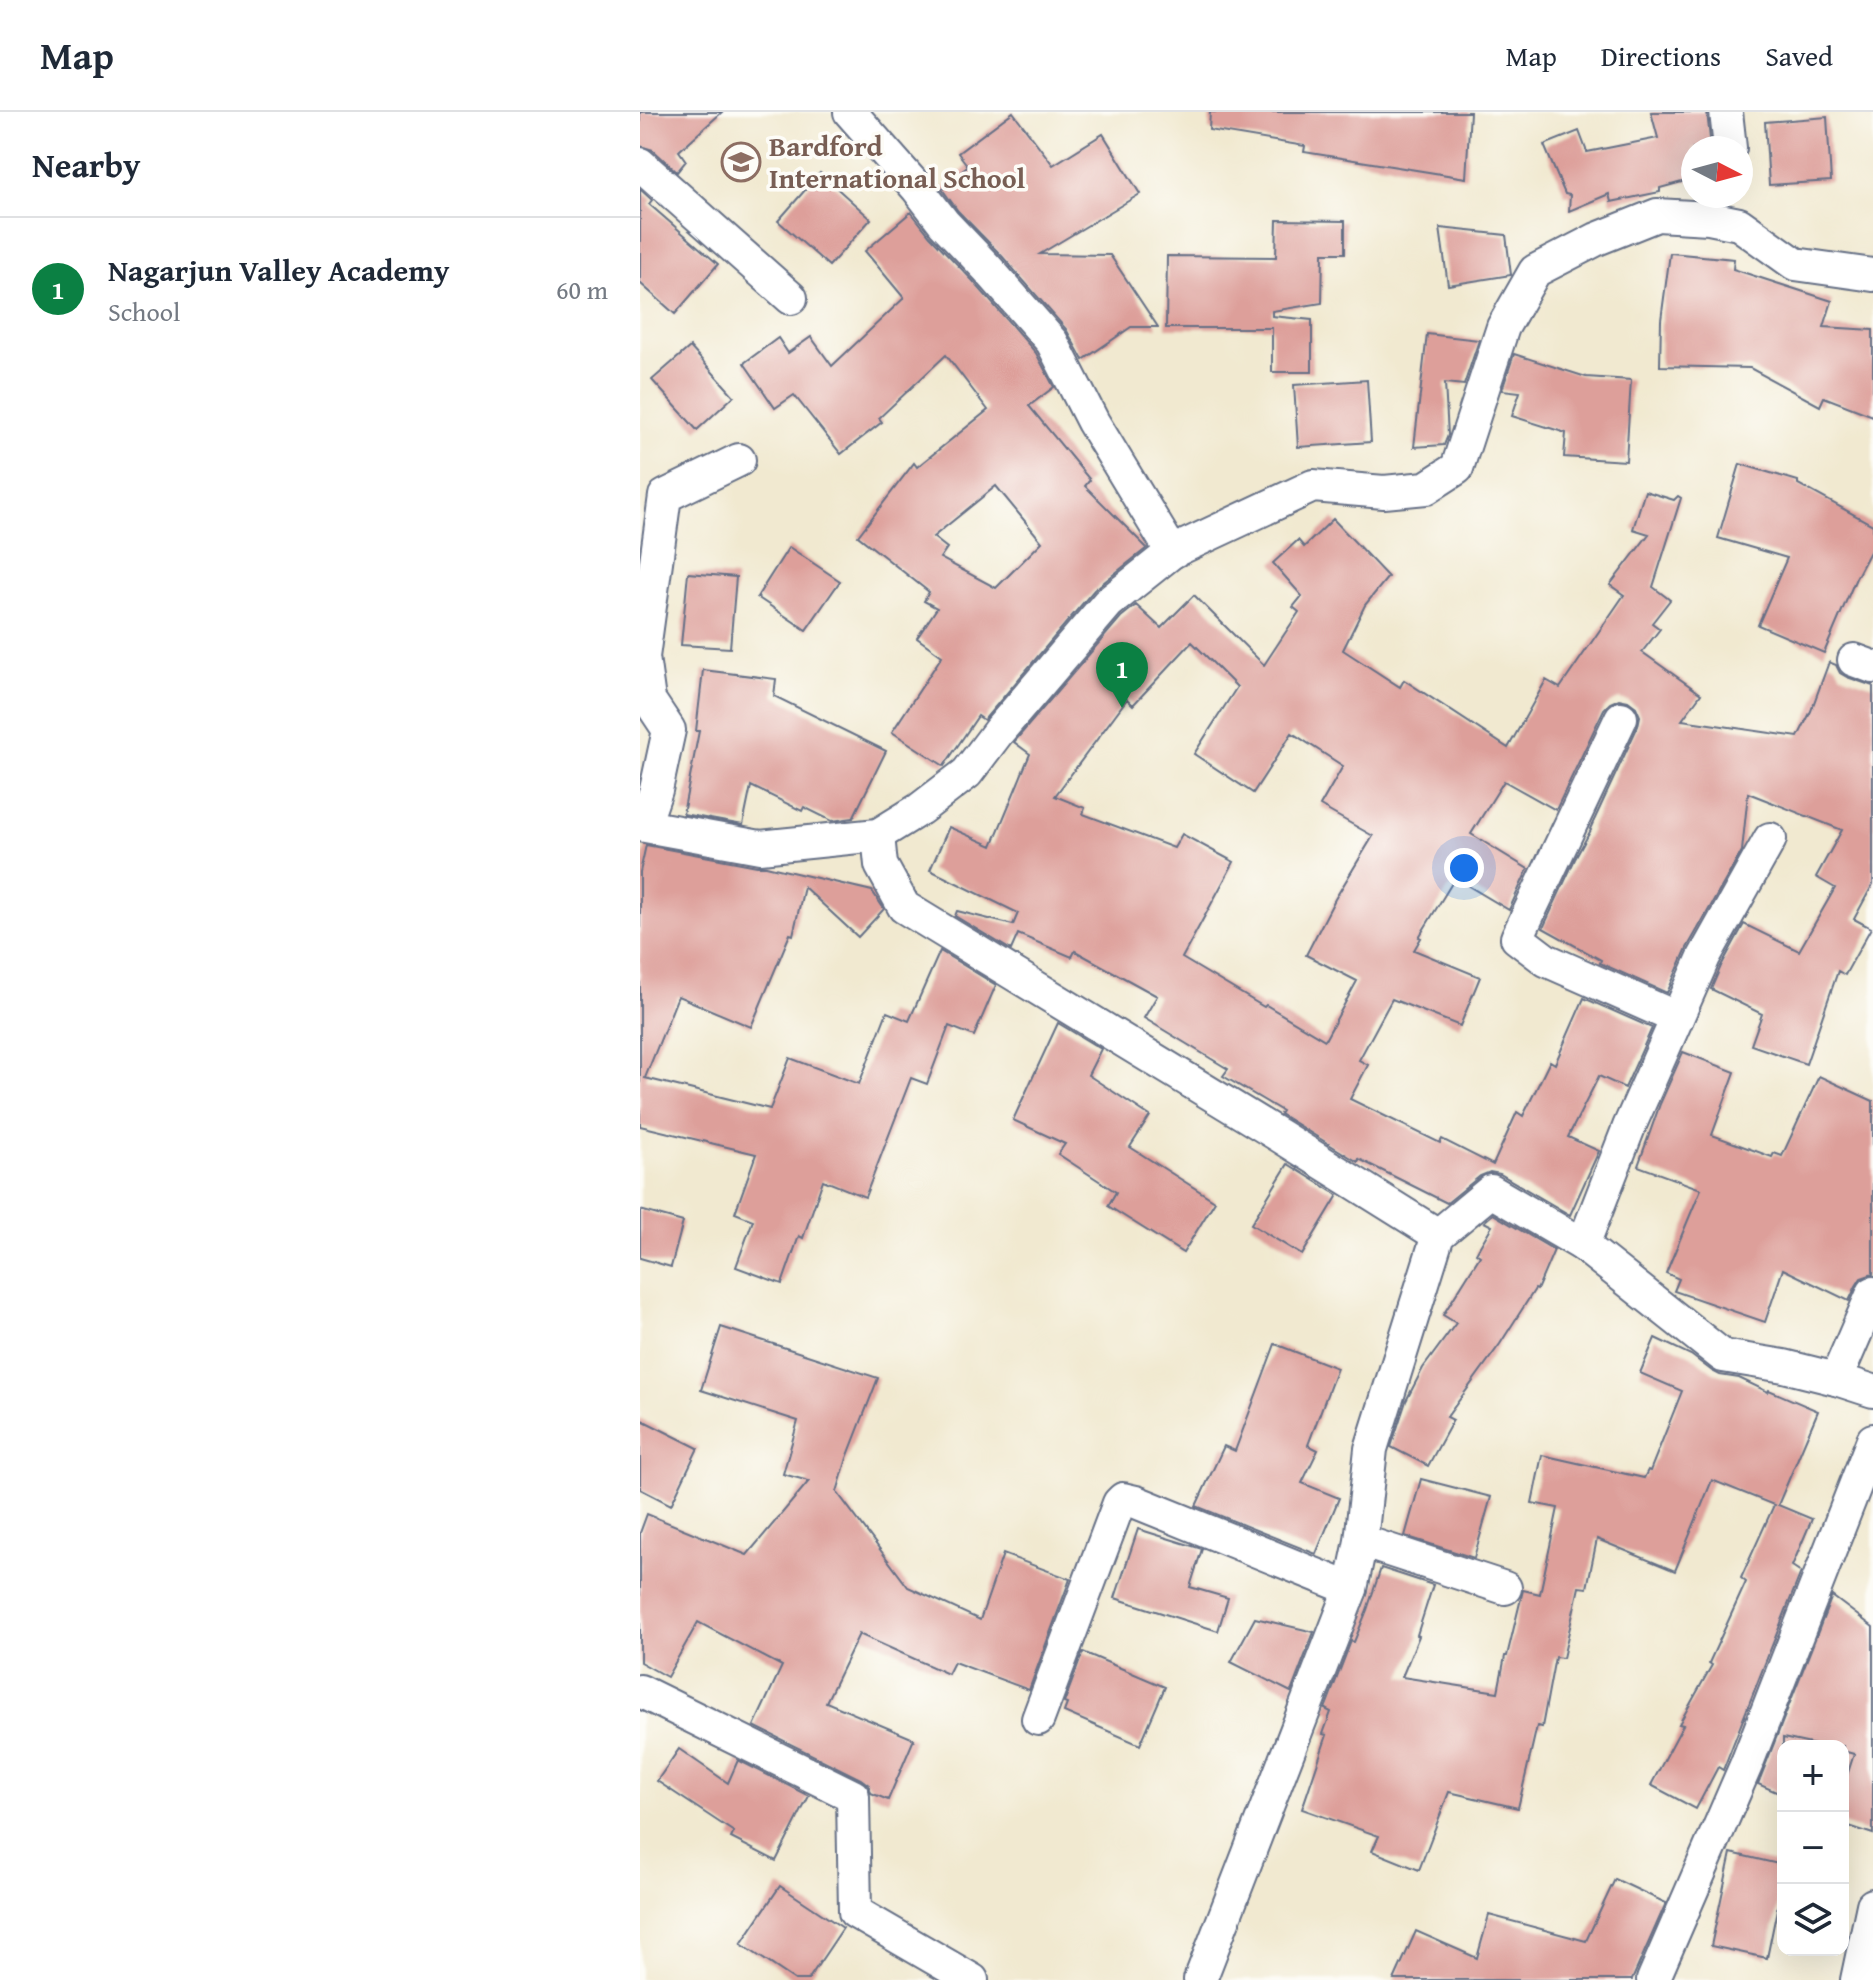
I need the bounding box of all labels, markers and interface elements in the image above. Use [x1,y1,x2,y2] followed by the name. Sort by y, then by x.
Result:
[40,27,114,83] text: Map
[1505,35,1557,76] text: Map
[1601,35,1721,76] text: Directions
[1765,35,1833,76] text: Saved
[769,125,1026,198] place label: Bardford International School
[1681,136,1753,208] north arrow
[32,140,141,189] text: Nearby
[720,141,762,183] school or university icon: Bardford International School
[108,248,449,292] text: Nagarjun Valley Academy
[51,270,65,309] text: 1
[556,270,608,309] text: 60 m
[108,292,180,331] text: School
[1096,642,1148,708] pin: 1
[1444,848,1484,888] your location
[1777,1740,1849,1956] map controls
[1777,1740,1849,1812] button: +
[1777,1812,1849,1884] button: −
[1777,1884,1849,1956] button: layers

